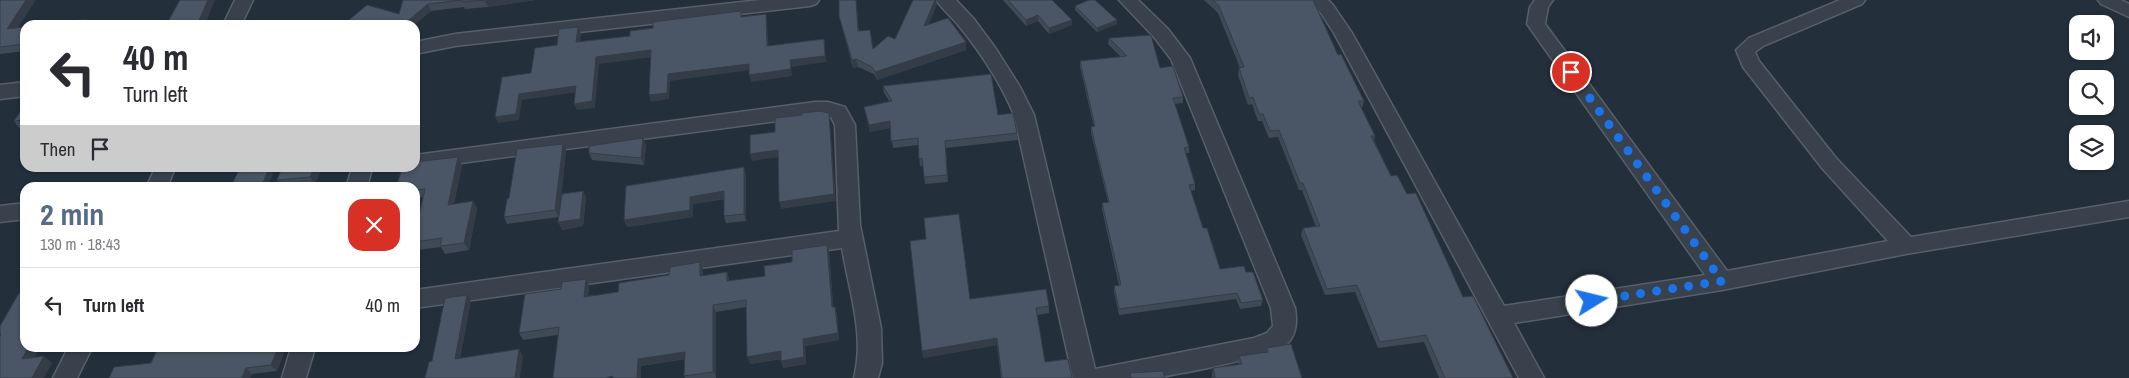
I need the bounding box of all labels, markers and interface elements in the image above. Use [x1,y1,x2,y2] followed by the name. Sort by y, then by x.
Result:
[2069,15,2114,170] map controls
[2069,15,2114,60] button: sound
[123,34,188,81] text: 40 m
[40,40,105,105] icon: left
[1550,51,1592,93] pin
[1557,58,1585,86] icon: arrive
[2069,70,2114,115] button: search
[123,79,188,109] text: Turn left
[2069,125,2114,170] button: layers
[86,135,114,163] icon: arrive
[40,136,76,162] text: Then
[40,194,104,234] text: 2 min
[348,199,400,251] button: close
[40,233,120,255] text: 130 m · 18:43
[1565,274,1617,326] position arrow
[40,291,68,319] icon: left
[83,292,144,318] text: Turn left
[365,292,400,318] text: 40 m

